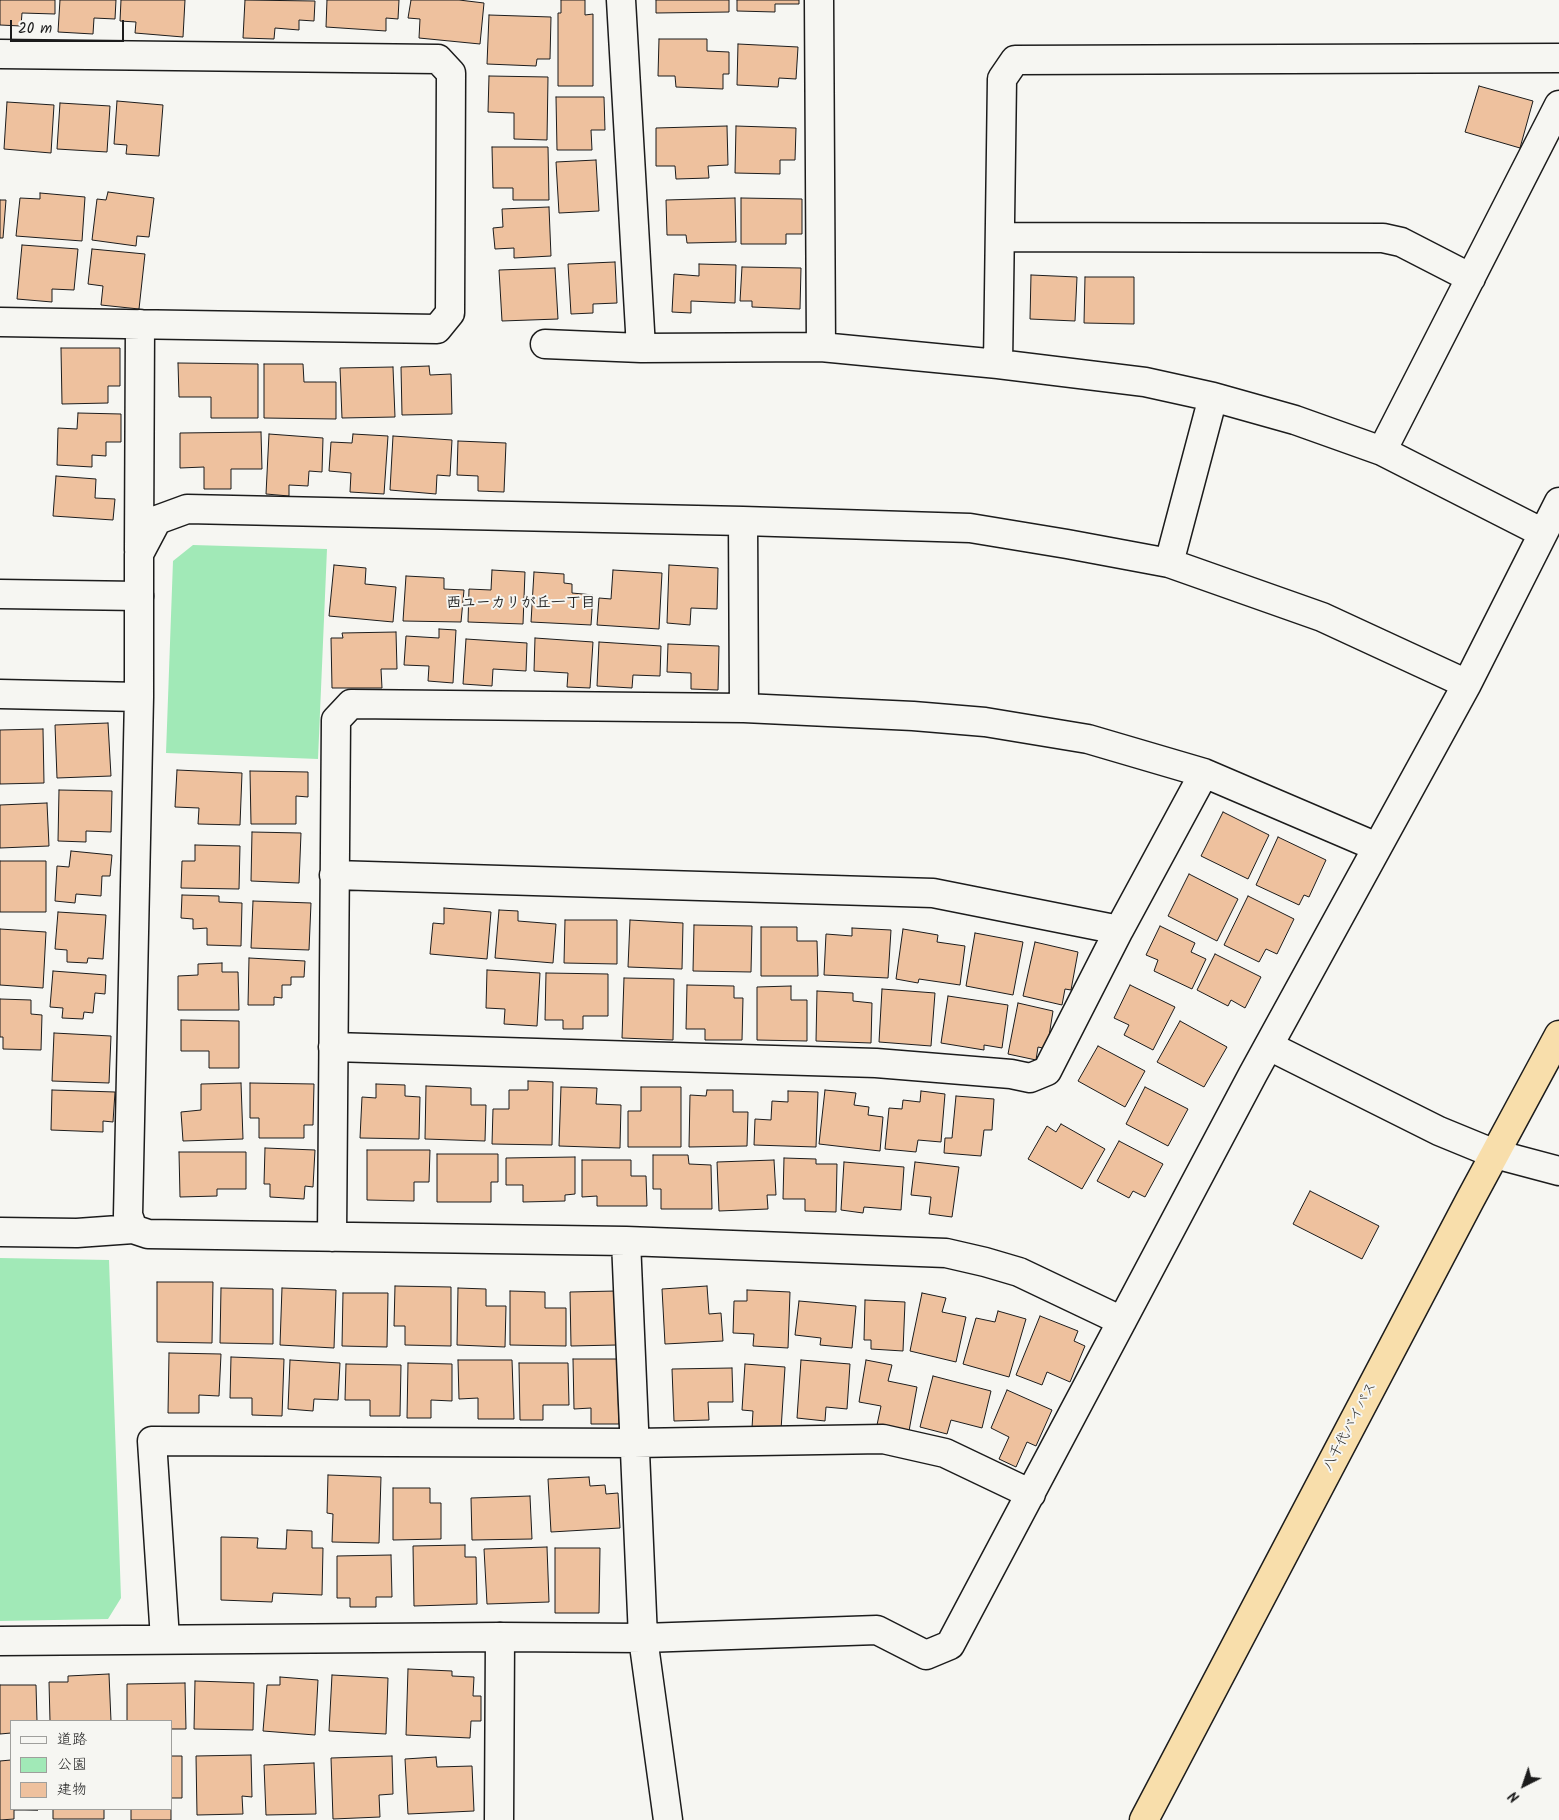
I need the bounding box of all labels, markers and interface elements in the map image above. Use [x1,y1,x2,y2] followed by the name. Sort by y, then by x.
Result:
[12,10,126,42] scale bar
[18,17,52,41] text: 20 m
[446,595,596,613] district label: 西ユーカリが丘一丁目
[1321,1380,1381,1474] street label: 八千代バイパス
[10,1720,172,1810] legend
[57,1728,87,1752] text: 道路
[57,1753,87,1777] text: 公園
[1499,1760,1549,1810] north arrow
[57,1778,87,1802] text: 建物
[1504,1785,1525,1808] text: N

